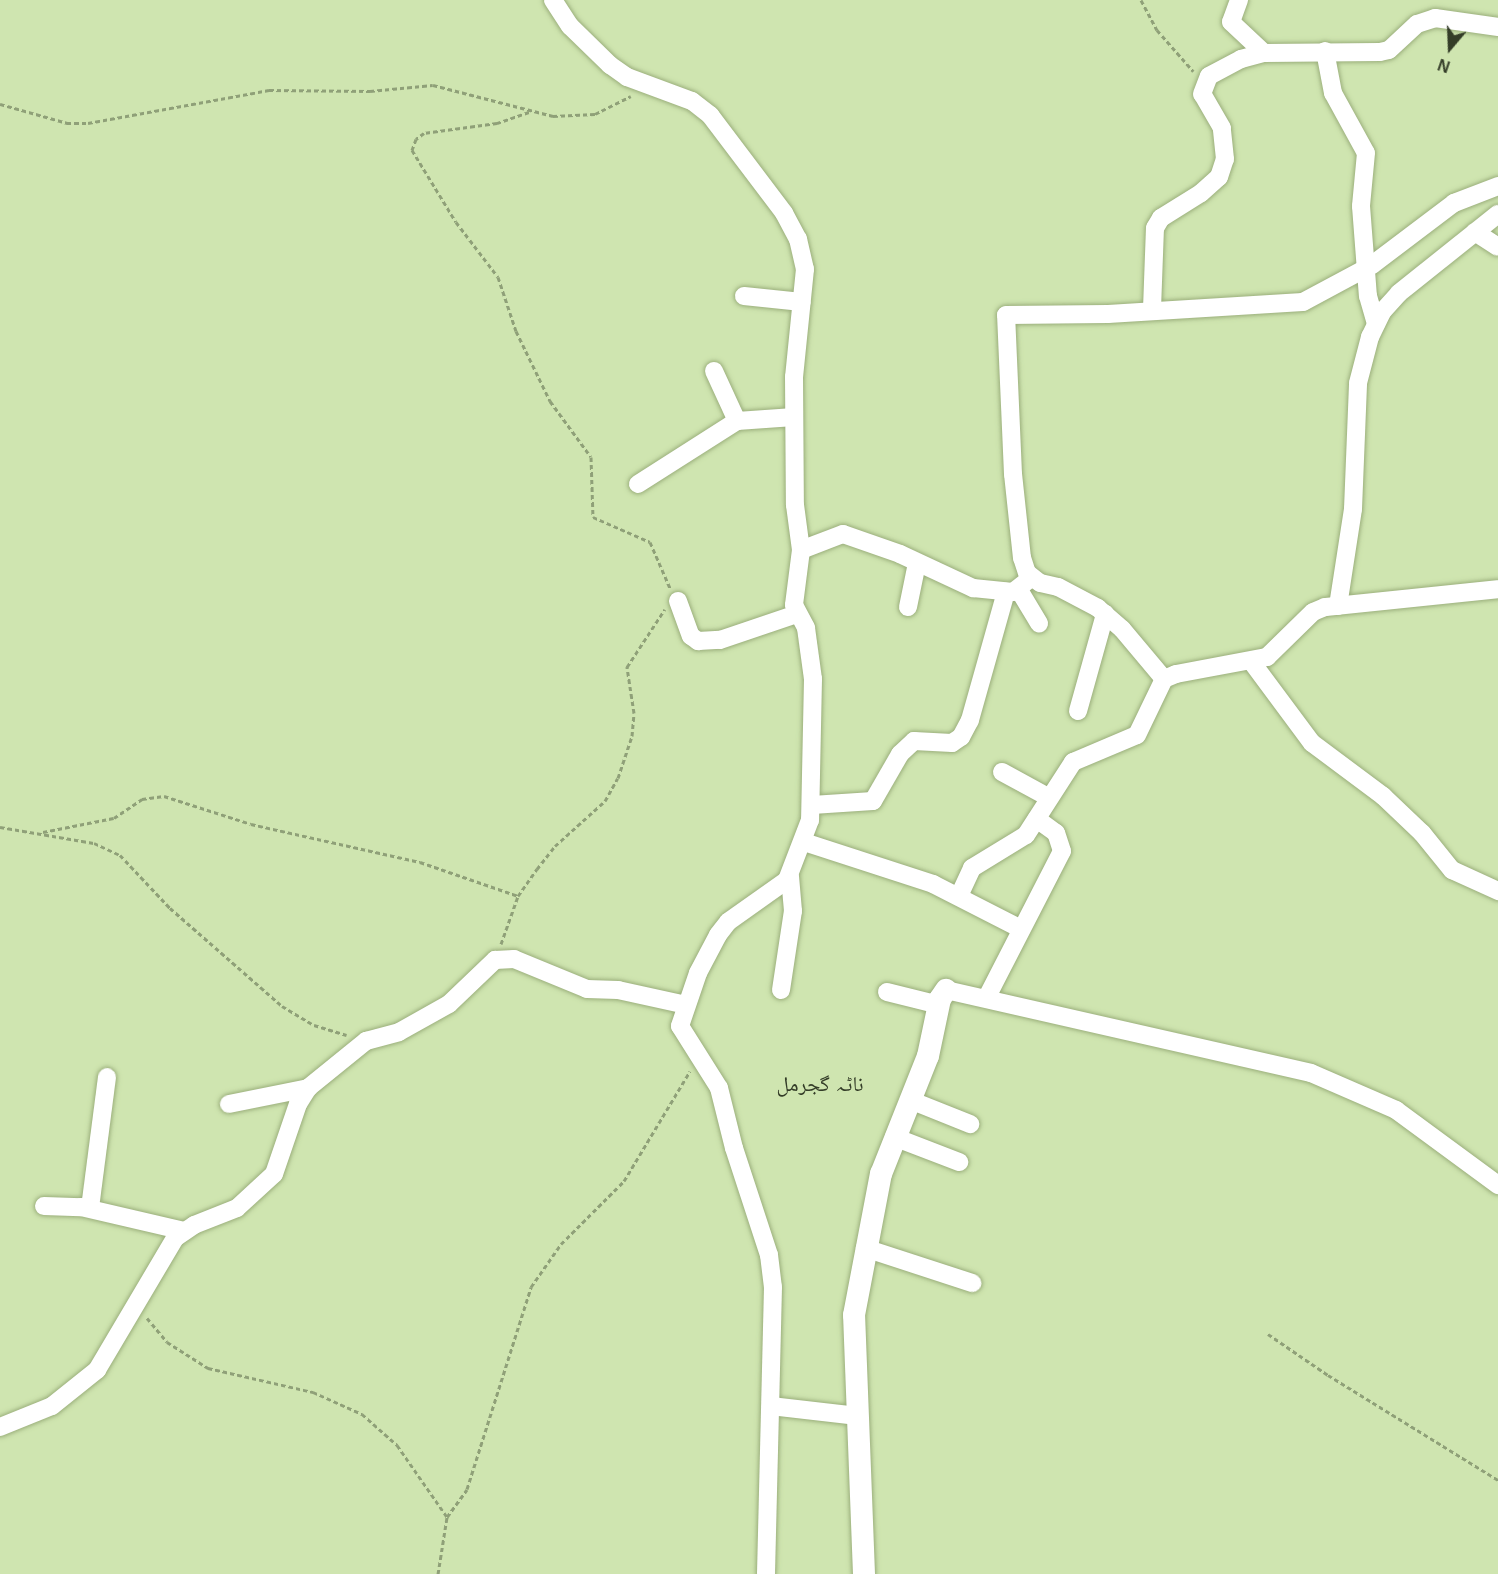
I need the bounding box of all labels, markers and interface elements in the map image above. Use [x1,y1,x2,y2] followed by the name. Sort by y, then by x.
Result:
[1420,18,1480,78] north arrow
[1436,56,1452,75] text: N
[776,1071,864,1097] district label: ناٹہ گجرمل

